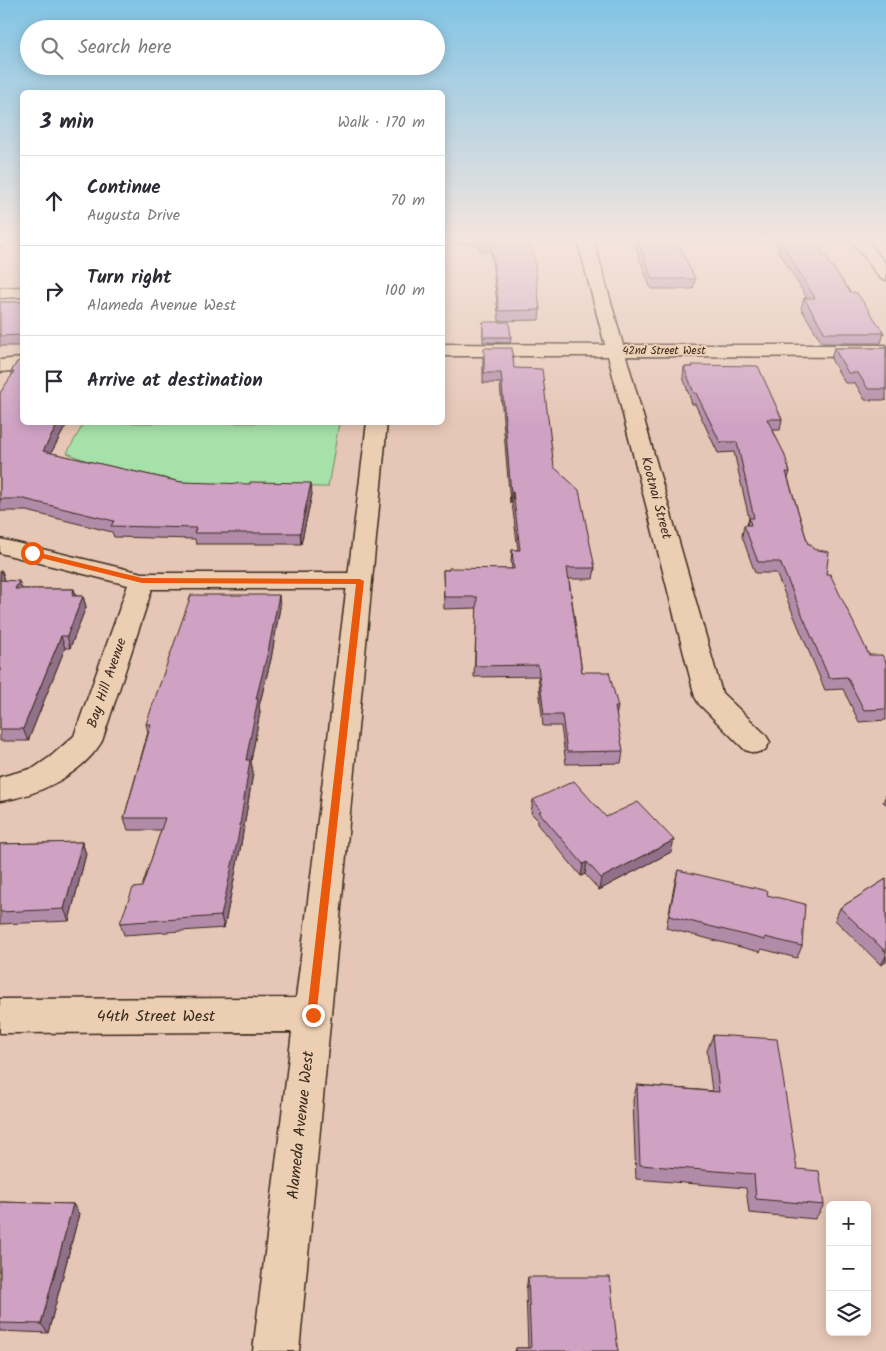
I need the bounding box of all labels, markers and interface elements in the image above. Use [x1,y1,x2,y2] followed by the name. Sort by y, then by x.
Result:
[20,20,445,75] search box
[78,33,172,63] text: Search here
[38,34,66,62] icon: search
[40,106,94,139] text: 3 min
[337,110,425,135] text: Walk · 170 m
[87,173,160,203] text: Continue
[40,187,68,215] icon: ahead
[390,188,425,213] text: 70 m
[87,203,180,228] text: Augusta Drive
[87,263,172,293] text: Turn right
[40,277,68,305] icon: right
[385,278,425,303] text: 100 m
[87,293,236,318] text: Alameda Avenue West
[622,342,706,360] street label: 42nd Street West
[87,366,263,396] text: Arrive at destination
[40,367,68,395] icon: arrive
[634,454,678,542] street label: Kootnai Street
[21,542,44,565] route start
[81,634,133,731] street label: Bay Hill Avenue
[97,1004,216,1029] street label: 44th Street West
[302,1004,325,1027] route end
[281,1049,321,1201] street label: Alameda Avenue West
[826,1201,871,1336] map controls
[826,1201,871,1246] button: +
[826,1246,871,1291] button: −
[826,1291,871,1336] button: layers

